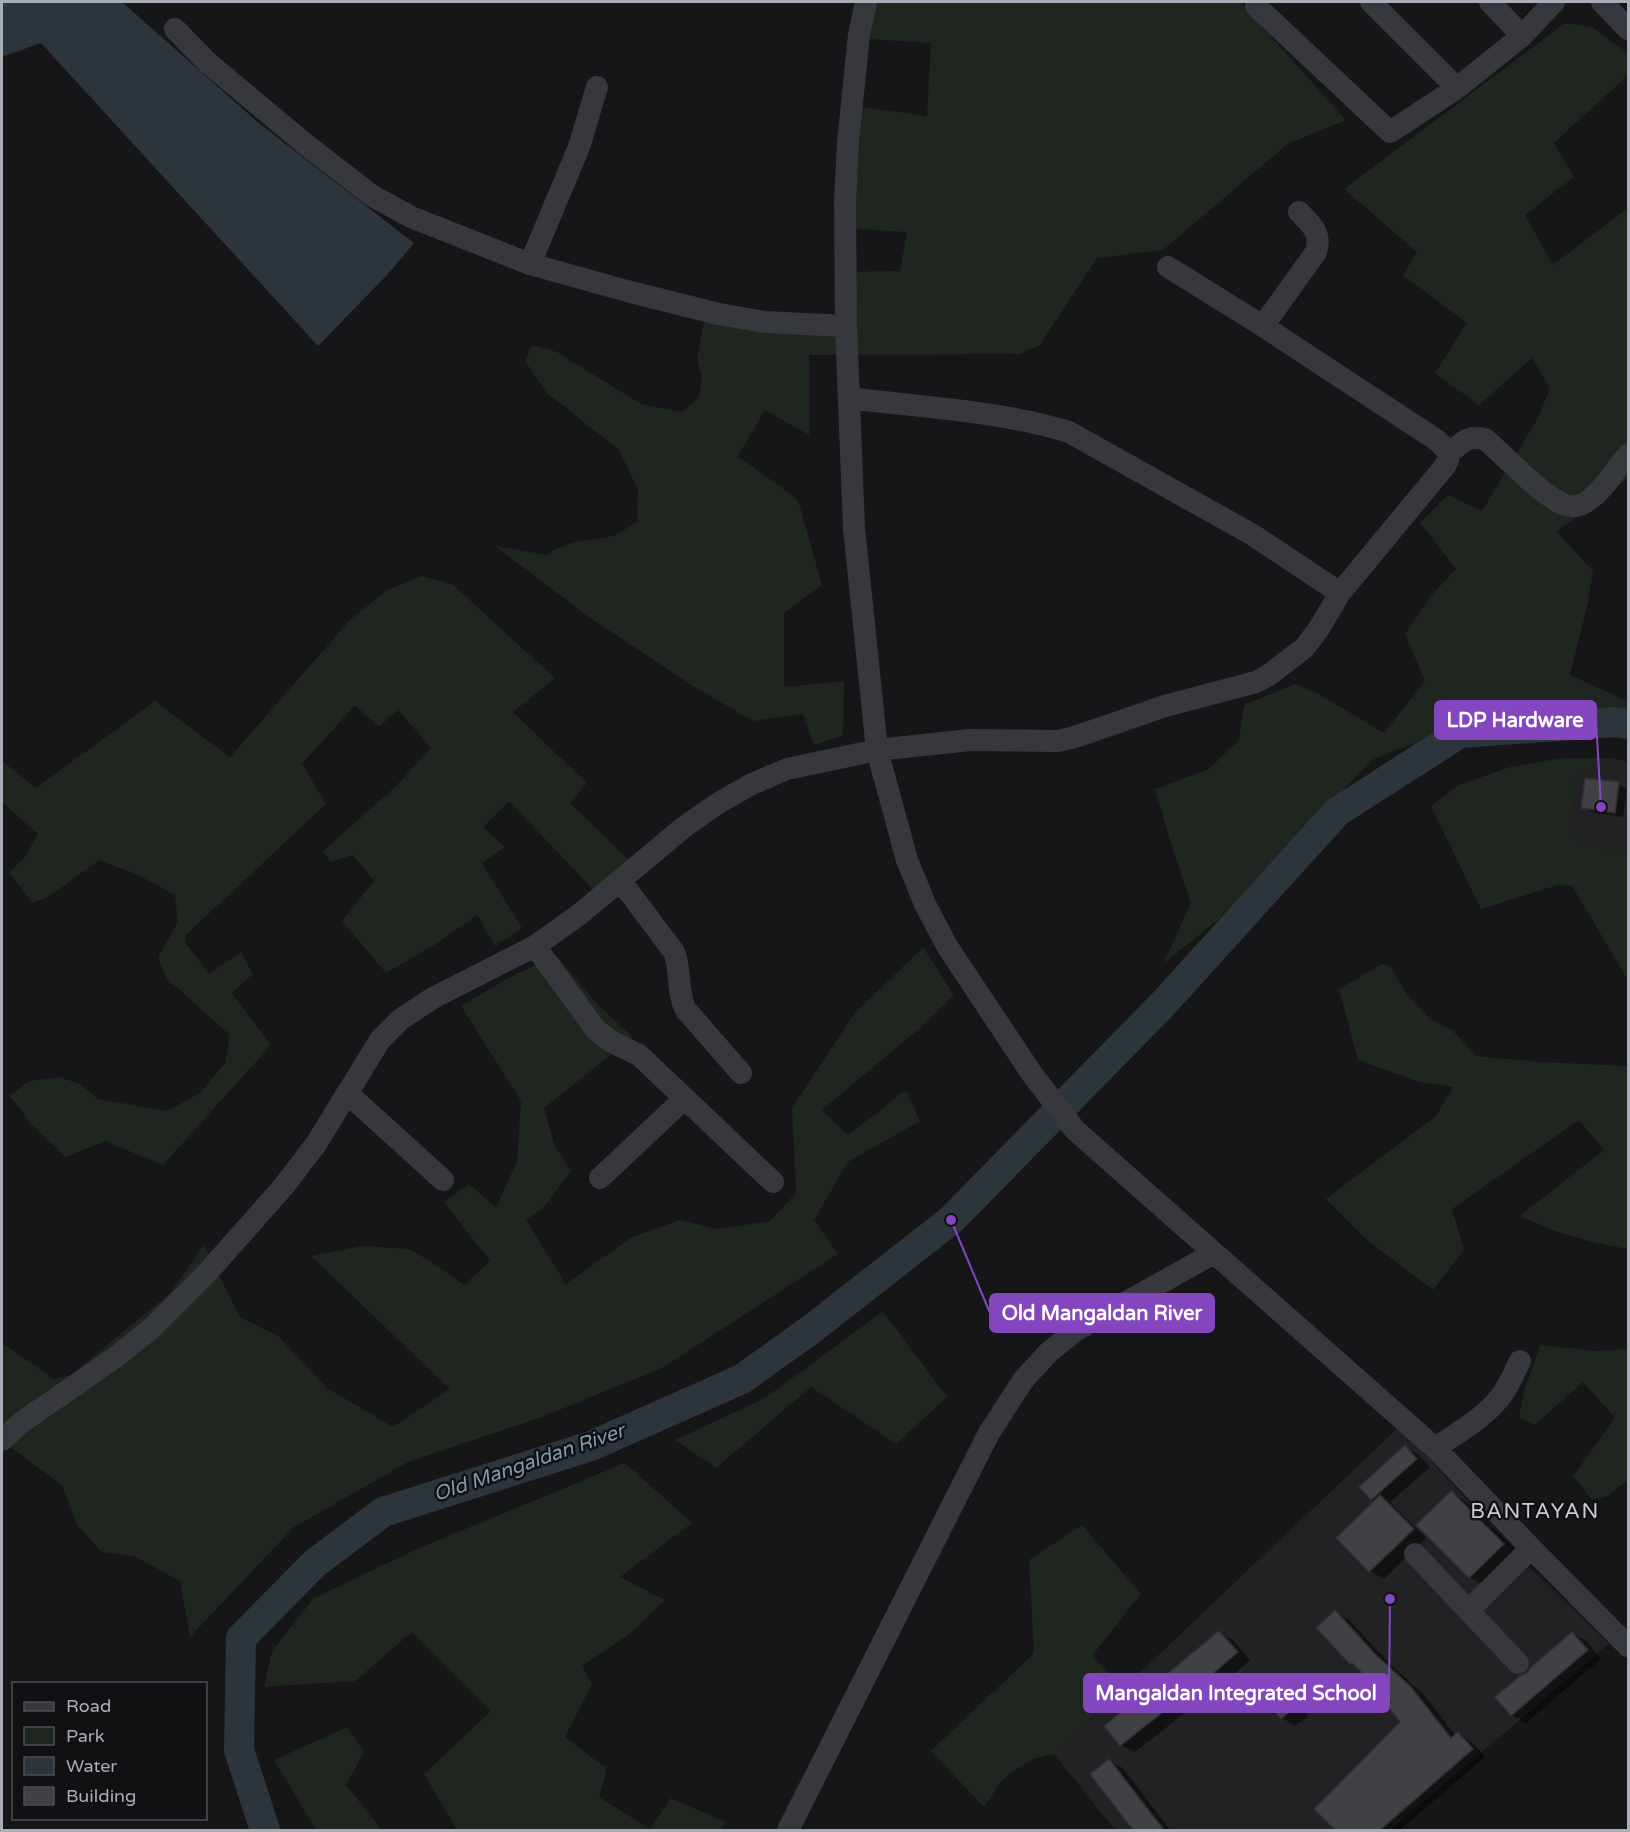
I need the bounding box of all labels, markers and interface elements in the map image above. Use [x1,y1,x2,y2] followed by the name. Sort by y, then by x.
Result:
[1435,701,1596,739] callout: LDP Hardware
[1446,709,1584,733] text: LDP Hardware
[990,1294,1214,1332] callout: Old Mangaldan River
[1002,1302,1203,1326] text: Old Mangaldan River
[430,1418,630,1507] water label: Old Mangaldan River
[1470,1499,1600,1524] district label: BANTAYAN
[1084,1674,1389,1712] callout: Mangaldan Integrated School
[12,1682,207,1820] legend
[1095,1682,1377,1706] text: Mangaldan Integrated School
[66,1695,111,1717] text: Road
[66,1725,105,1747] text: Park
[66,1755,117,1777] text: Water
[66,1785,136,1807] text: Building

